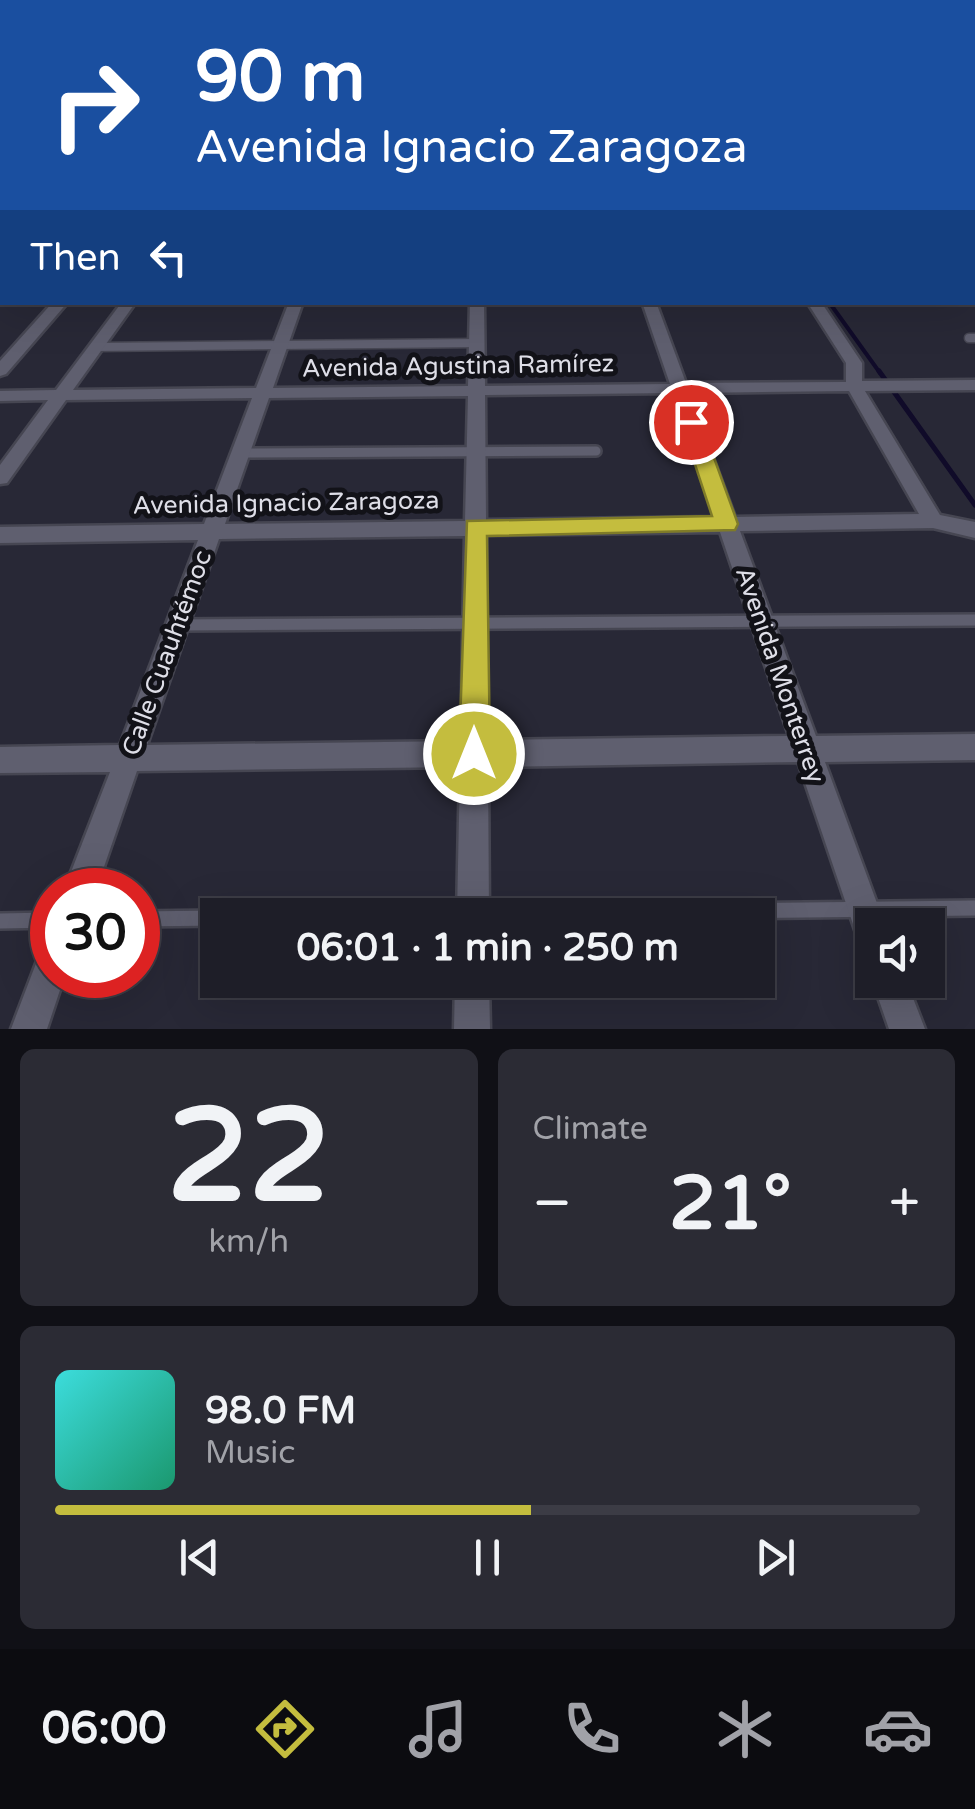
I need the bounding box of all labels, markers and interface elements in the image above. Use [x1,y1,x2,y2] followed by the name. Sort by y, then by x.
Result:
[195,36,365,120] text: 90 m
[30,40,160,170] icon: right
[195,121,747,175] text: Avenida Ignacio Zaragoza
[141,230,196,285] icon: left
[30,235,121,281] text: Then
[302,348,614,384] street label: Avenida Agustina Ramírez
[649,380,734,465] pin
[664,395,719,450] icon: arrive
[132,485,440,521] street label: Avenida Ignacio Zaragoza
[116,546,218,760] street label: Calle Cuauhtémoc
[729,563,831,787] street label: Avenida Monterrey
[422,702,526,806] position arrow
[30,868,160,998] speed limit sign: 30
[855,908,945,998] map controls
[855,908,945,998] button: sound
[296,925,679,971] text: 06:01 · 1 min · 250 m
[167,1080,330,1236] text: 22
[533,1110,648,1148] text: Climate
[669,1159,792,1249] text: 21°
[533,1171,572,1237] text: −
[889,1171,920,1237] text: +
[209,1223,289,1261] text: km/h
[205,1388,356,1434] text: 98.0 FM
[205,1434,295,1472] text: Music
[172,1530,227,1585] icon: previous
[460,1530,515,1585] icon: pause
[748,1530,803,1585] icon: next
[250,1694,320,1764] icon: directions
[403,1694,473,1764] icon: music
[557,1694,627,1764] icon: phone
[710,1694,780,1764] icon: climate
[863,1694,933,1764] icon: car
[42,1702,166,1756] text: 06:00

